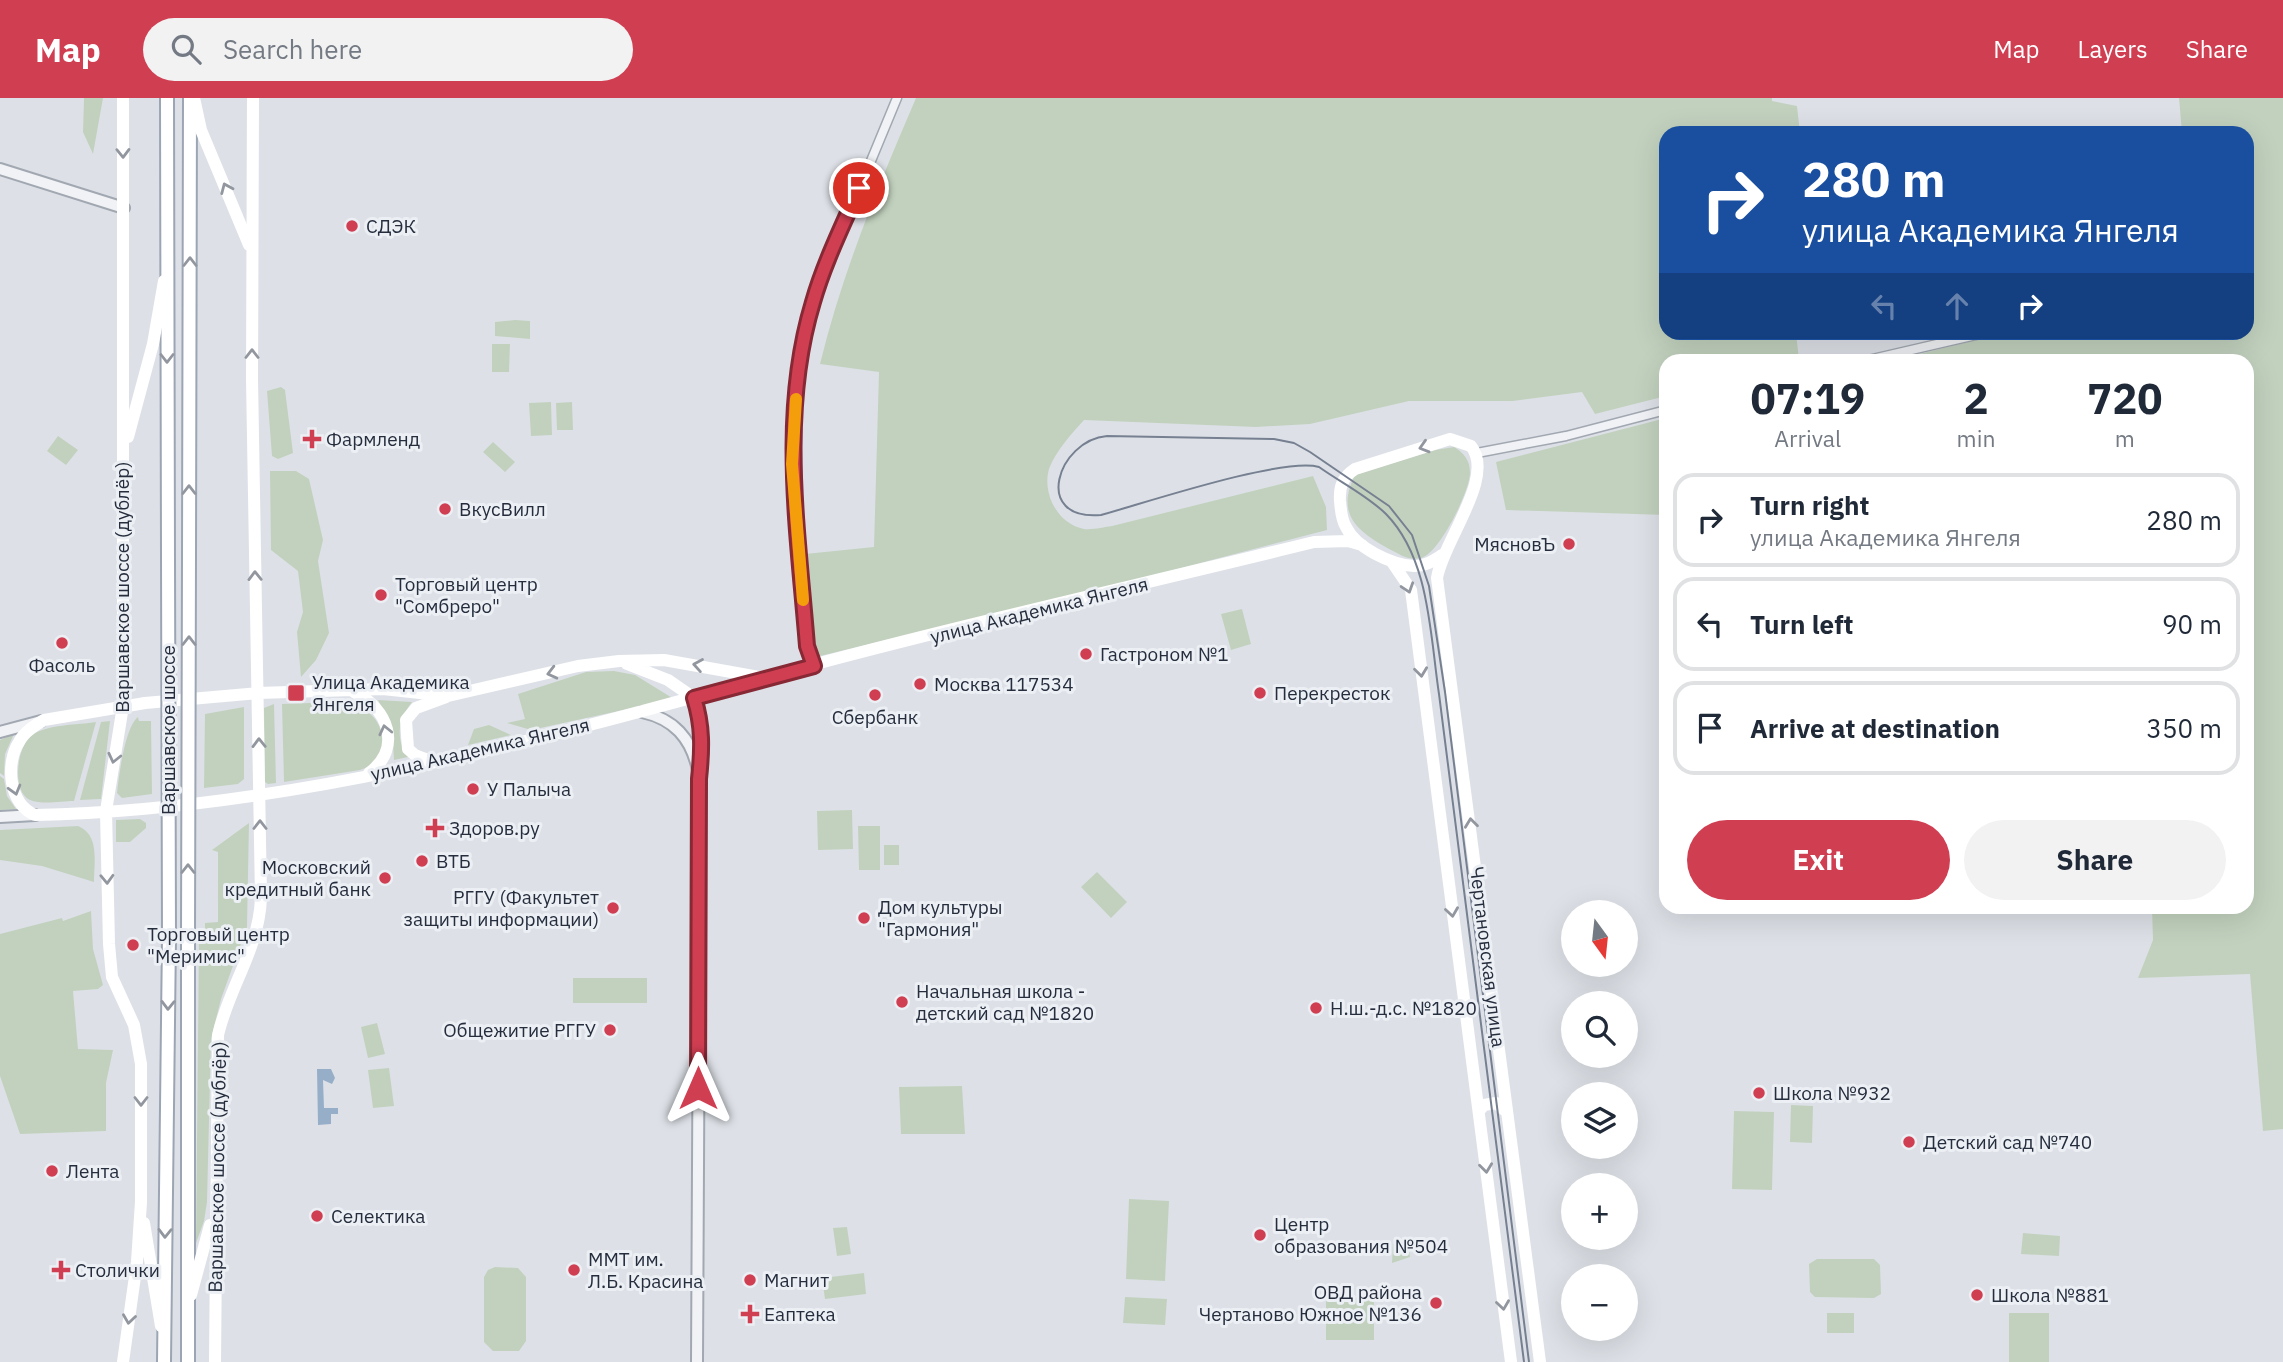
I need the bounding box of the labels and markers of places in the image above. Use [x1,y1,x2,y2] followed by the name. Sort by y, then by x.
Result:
[829,158,889,218] pin
[366,214,416,238] place label: СДЭК
[344,218,360,234] marker: СДЭК
[326,427,420,451] place label: Фармленд
[304,431,320,447] marker: Фармленд
[459,497,546,521] place label: ВкусВилл
[437,501,453,517] marker: ВкусВилл
[1474,532,1555,556] place label: МясновЪ
[1561,536,1577,552] marker: МясновЪ
[395,572,538,618] place label: Торговый центр "Сомбреро"
[373,587,389,603] marker: Торговый центр "Сомбреро"
[54,635,70,651] marker: Фасоль
[1100,642,1229,666] place label: Гастроном №1
[1078,646,1094,662] marker: Гастроном №1
[29,653,96,677] place label: Фасоль
[312,670,470,716] place label: Улица Академика Янгеля
[934,672,1074,696] place label: Москва 117534
[912,676,928,692] marker: Москва 117534
[1274,681,1390,705] place label: Перекресток
[286,683,306,703] marker: Улица Академика Янгеля
[1252,685,1268,701] marker: Перекресток
[867,687,883,703] marker: Сбербанк
[832,705,918,729] place label: Сбербанк
[487,777,571,801] place label: У Палыча
[465,781,481,797] marker: У Палыча
[449,816,540,840] place label: Здоров.ру
[427,820,443,836] marker: Здоров.ру
[436,849,471,873] place label: ВТБ
[414,853,430,869] marker: ВТБ
[225,855,371,901] place label: Московский кредитный банк
[377,870,393,886] marker: Московский кредитный банк
[404,885,599,931] place label: РГГУ (Факультет защиты информации)
[878,895,1003,941] place label: Дом культуры "Гармония"
[605,900,621,916] marker: РГГУ (Факультет защиты информации)
[856,910,872,926] marker: Дом культуры "Гармония"
[147,922,290,968] place label: Торговый центр "Меримис"
[125,937,141,953] marker: Торговый центр "Меримис"
[916,979,1094,1025] place label: Начальная школа - детский сад №1820
[894,994,910,1010] marker: Начальная школа - детский сад №1820
[1330,996,1477,1020] place label: Н.ш.-д.с. №1820
[1308,1000,1324,1016] marker: Н.ш.-д.с. №1820
[443,1018,596,1042] place label: Общежитие РГГУ
[602,1022,618,1038] marker: Общежитие РГГУ
[1773,1081,1891,1105] place label: Школа №932
[1751,1085,1767,1101] marker: Школа №932
[1923,1130,2092,1154] place label: Детский сад №740
[1901,1134,1917,1150] marker: Детский сад №740
[66,1159,119,1183] place label: Лента
[44,1163,60,1179] marker: Лента
[331,1204,425,1228] place label: Селектика
[309,1208,325,1224] marker: Селектика
[1274,1212,1448,1258] place label: Центр образования №504
[1252,1227,1268,1243] marker: Центр образования №504
[588,1247,703,1293] place label: ММТ им. Л.Б. Красина
[75,1258,160,1282] place label: Столички
[53,1262,69,1278] marker: Столички
[566,1262,582,1278] marker: ММТ им. Л.Б. Красина
[764,1268,829,1292] place label: Магнит
[742,1272,758,1288] marker: Магнит
[1199,1280,1422,1326] place label: ОВД района Чертаново Южное №136
[1991,1283,2109,1307] place label: Школа №881
[1969,1287,1985,1303] marker: Школа №881
[1428,1295,1444,1311] marker: ОВД района Чертаново Южное №136
[764,1302,836,1326] place label: Еаптека
[742,1306,758,1322] marker: Еаптека

